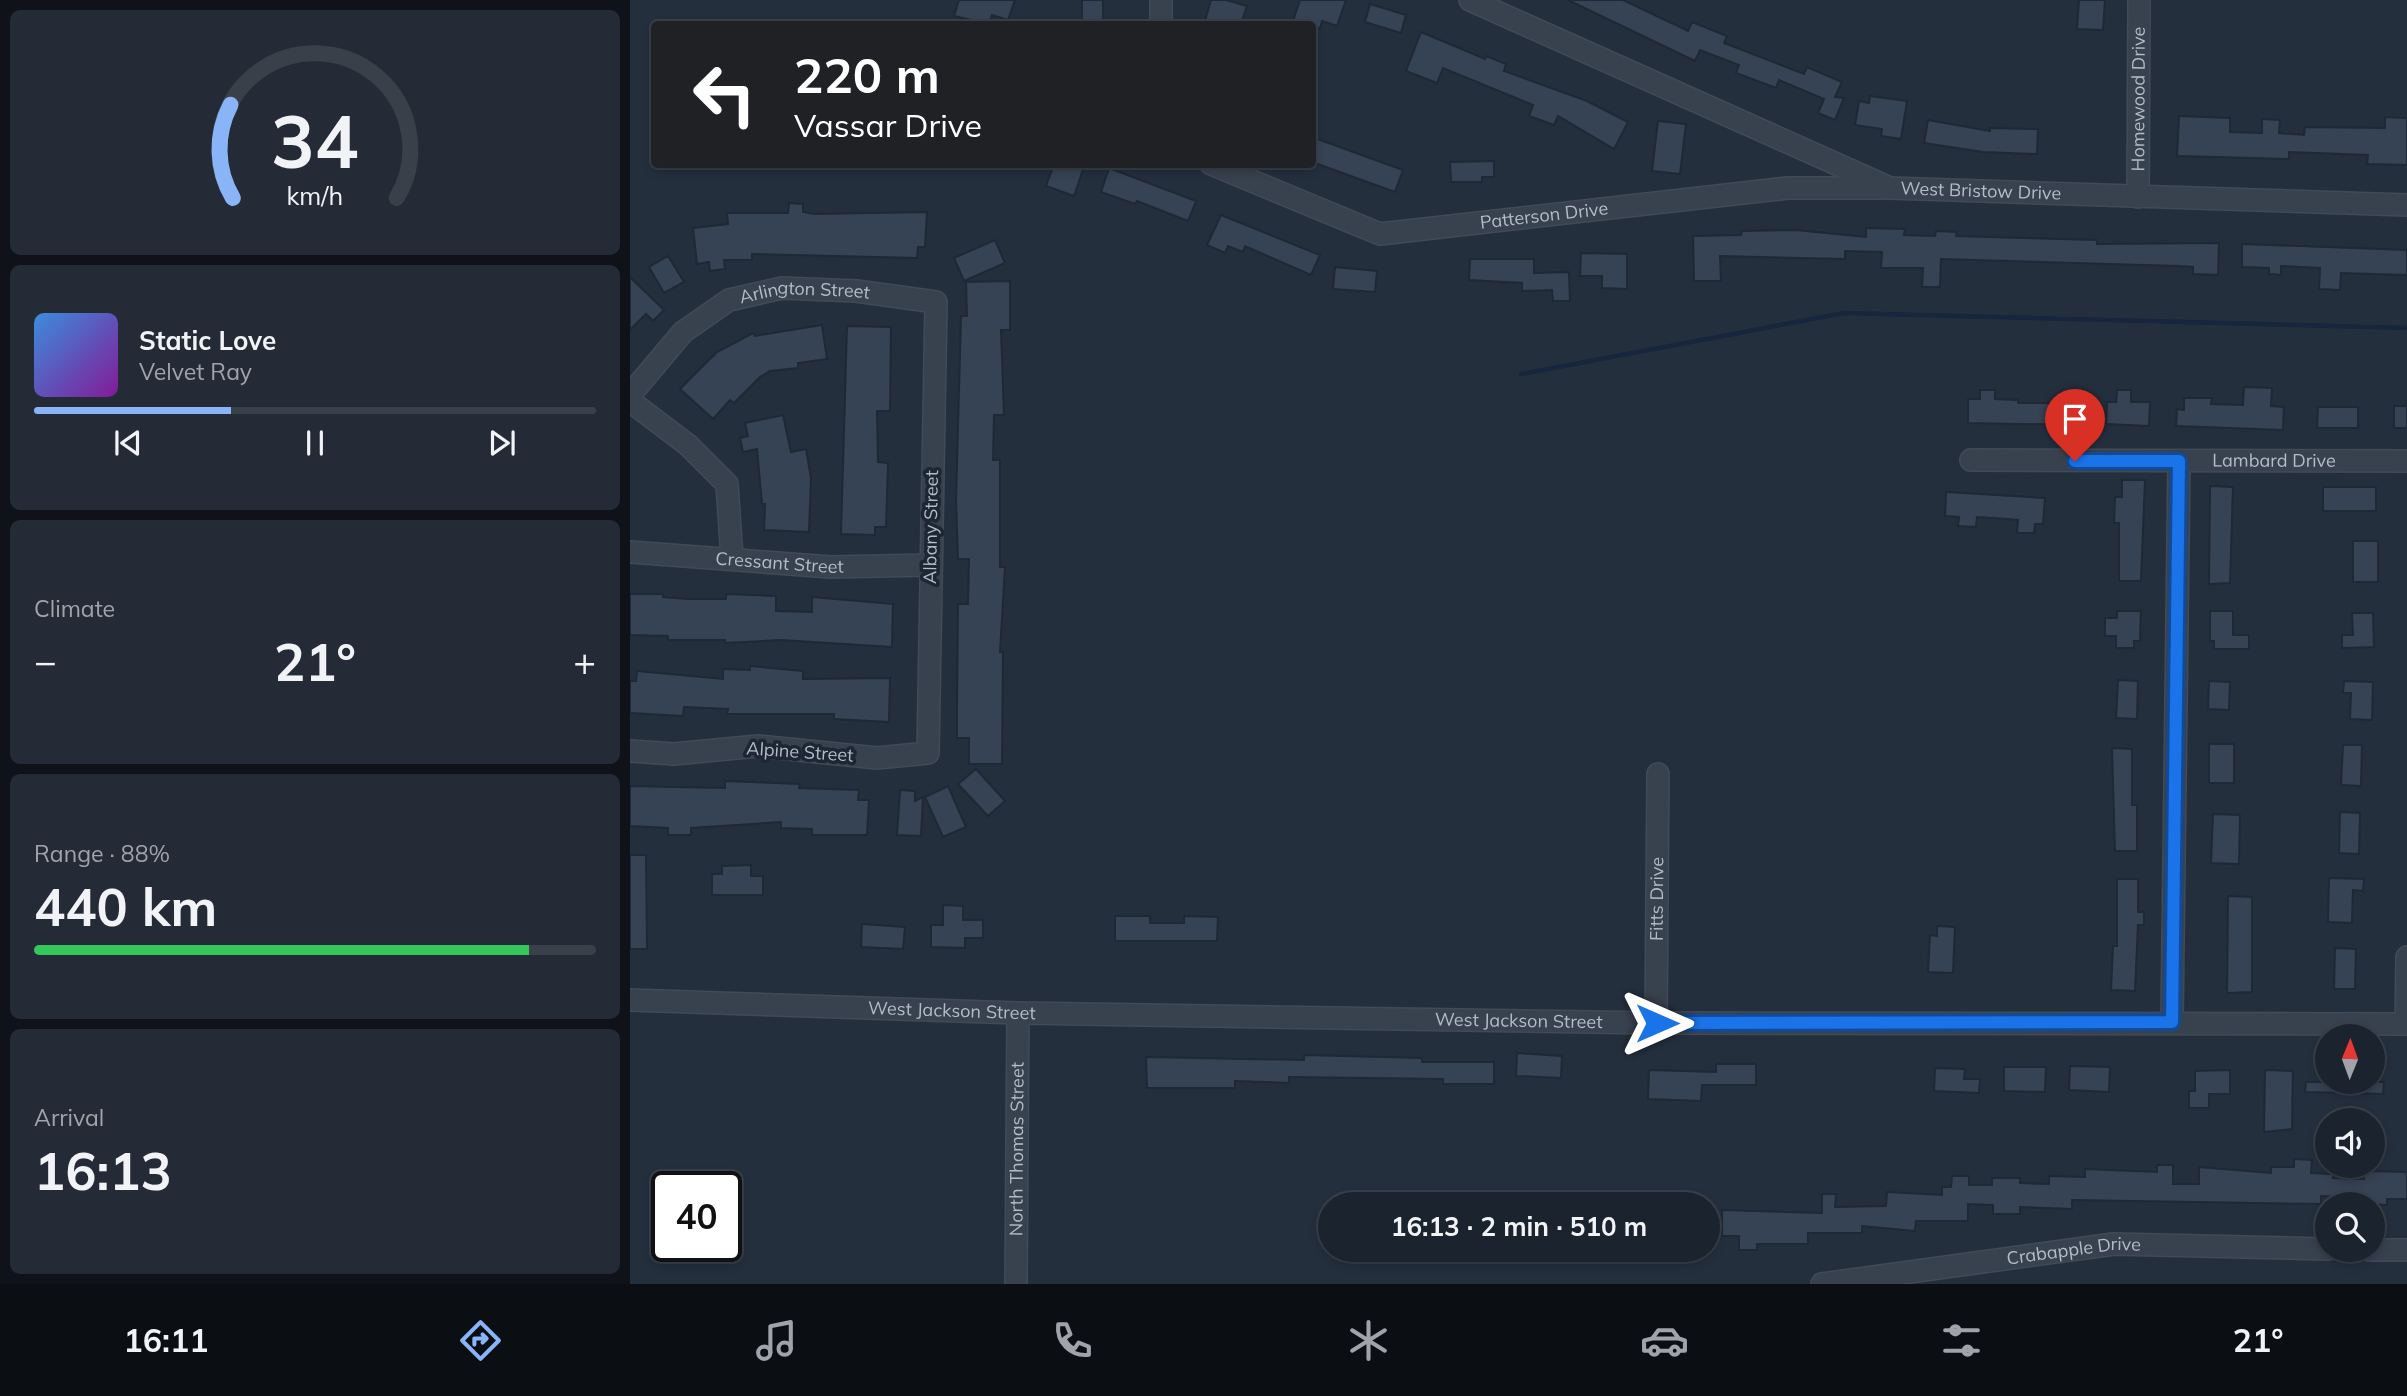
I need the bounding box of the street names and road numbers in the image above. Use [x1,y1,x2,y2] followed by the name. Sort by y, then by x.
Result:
[2126,27,2150,171] street label: Homewood Drive
[1900,176,2062,205] street label: West Bristow Drive
[1479,196,1609,234] street label: Patterson Drive
[737,276,871,308] street label: Arlington Street
[2212,449,2336,472] street label: Lambard Drive
[918,470,943,584] street label: Albany Street
[715,546,844,578] street label: Cressant Street
[746,736,854,767] street label: Alpine Street
[1645,857,1668,941] street label: Fitts Drive
[868,996,1036,1024] street label: West Jackson Street
[1435,1008,1603,1033] street label: West Jackson Street
[1004,1062,1029,1236] street label: North Thomas Street
[2005,1232,2141,1270] street label: Crabapple Drive

